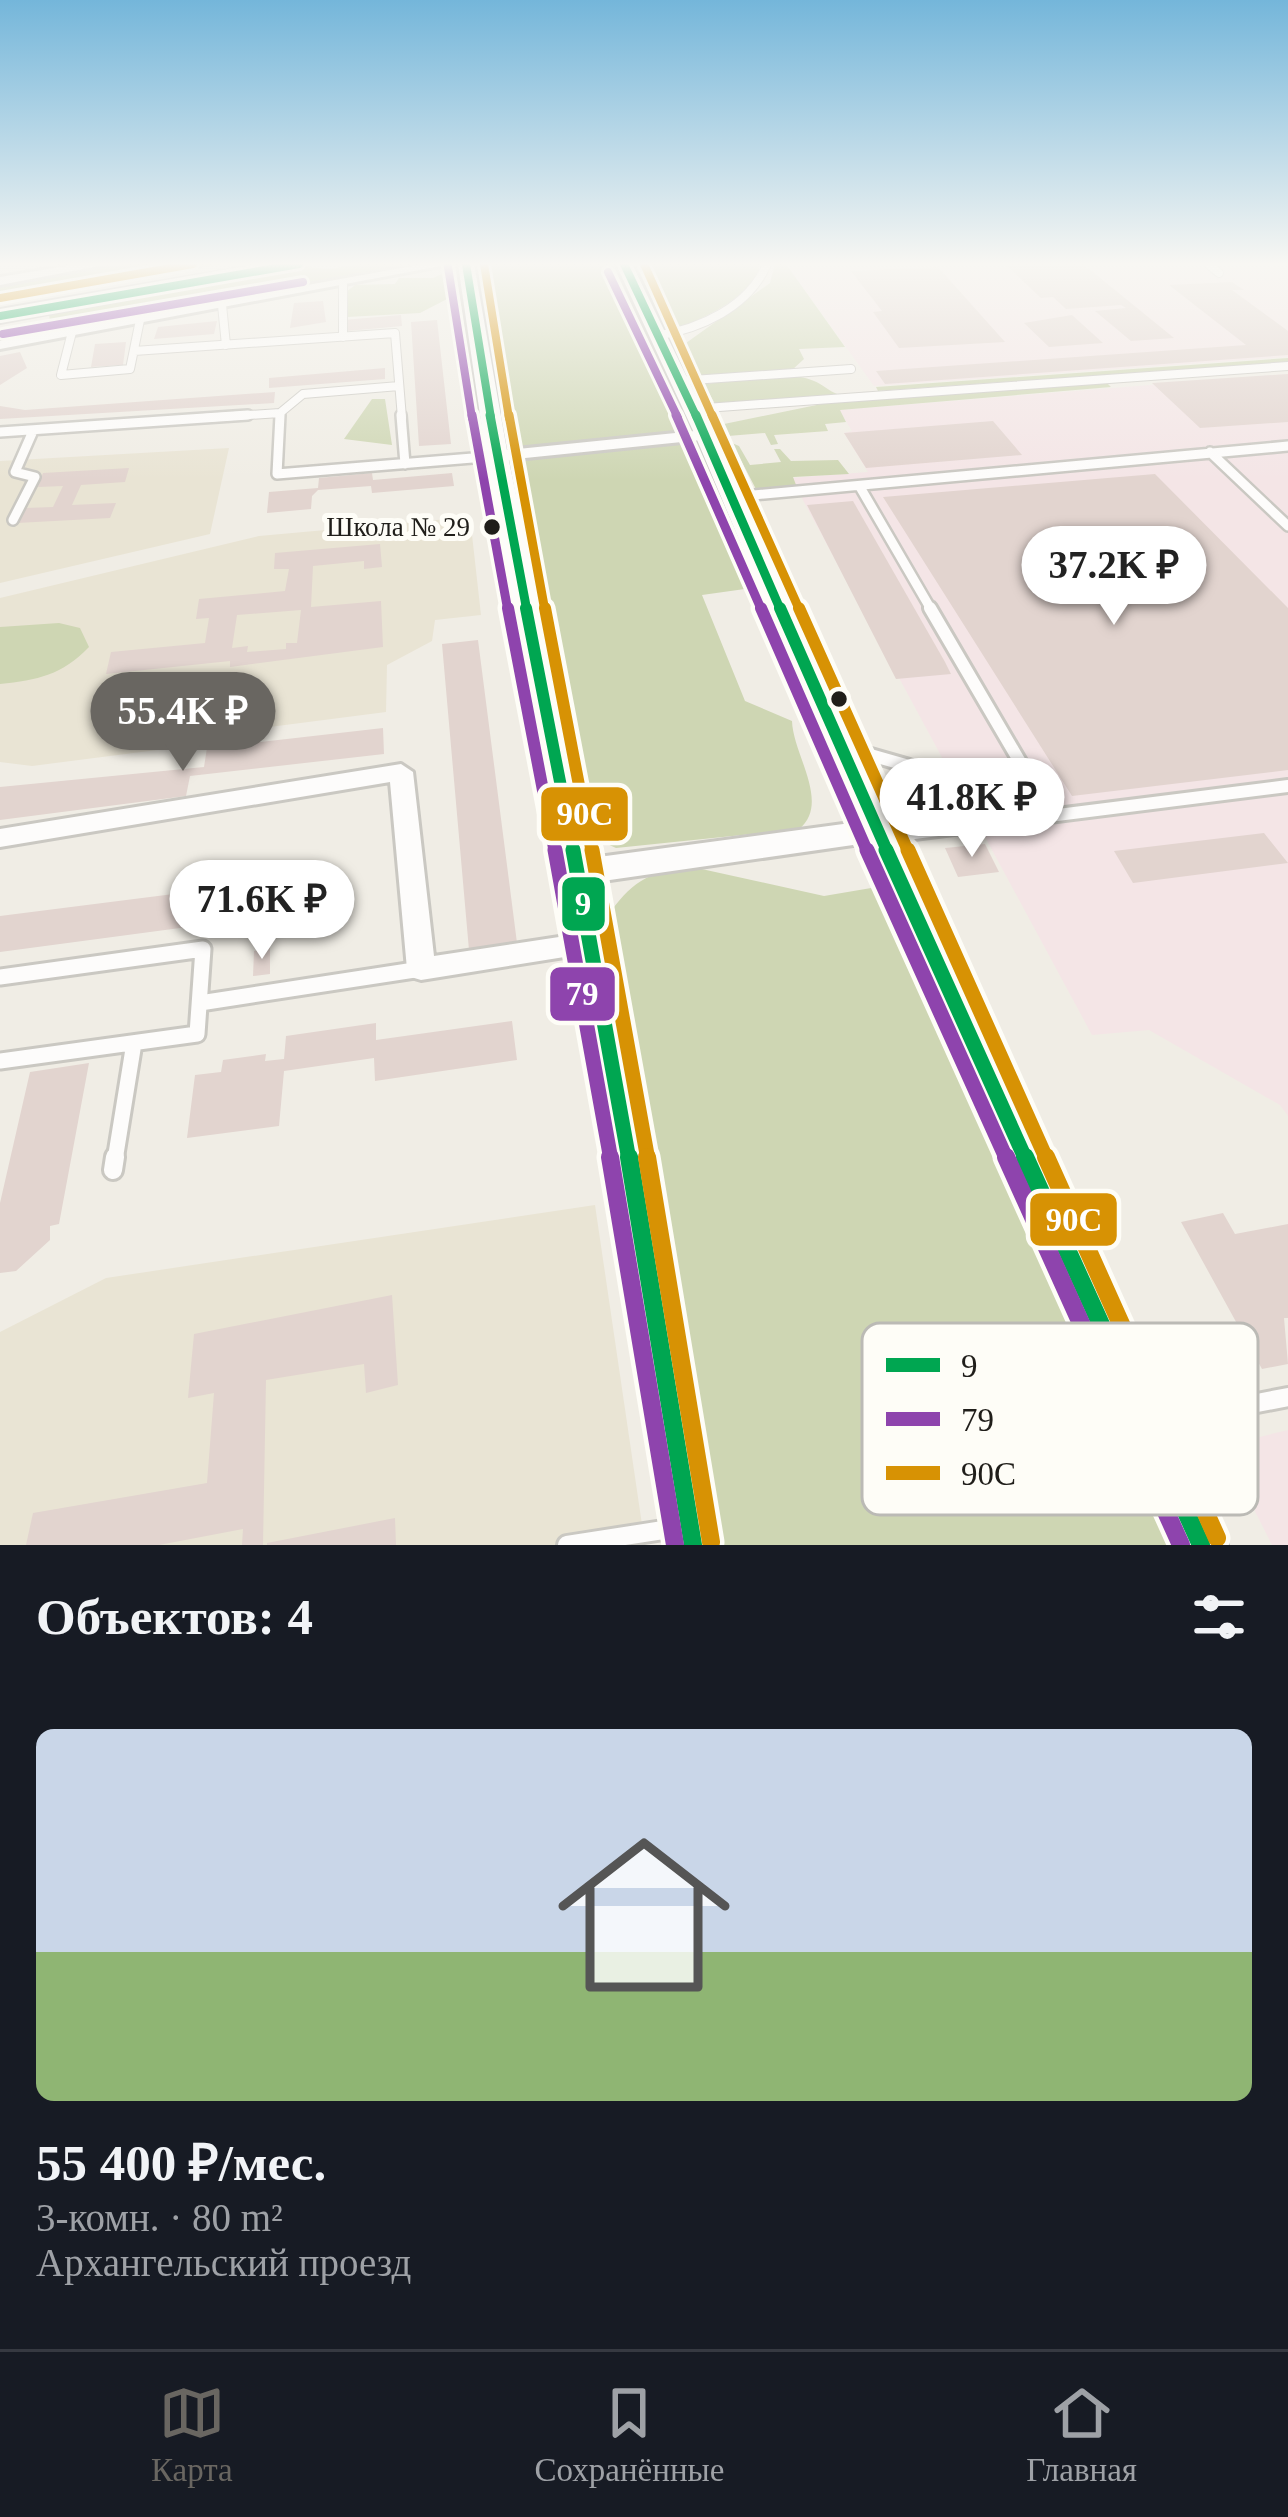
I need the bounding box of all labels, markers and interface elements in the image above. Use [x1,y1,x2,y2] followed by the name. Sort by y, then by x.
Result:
[326,512,470,542] place label: Школа № 29
[481,516,503,538] marker: Школа № 29
[1003,526,1225,628] pin: 37.2K ₽
[1048,543,1180,586] text: 37.2K ₽
[72,672,294,774] pin: 55.4K ₽
[828,688,850,710] unlabelled marker
[117,689,249,732] text: 55.4K ₽
[861,758,1083,860] pin: 41.8K ₽
[906,775,1038,818] text: 41.8K ₽
[539,785,630,843] line badge: 90С
[557,796,613,832] text: 90С
[151,860,373,962] pin: 71.6K ₽
[560,875,607,933] line badge: 9
[196,877,328,920] text: 71.6K ₽
[575,886,591,922] text: 9
[548,965,617,1023] line badge: 79
[566,976,599,1012] text: 79
[1028,1191,1119,1248] line badge: 90С
[1046,1202,1102,1238] text: 90С
[862,1323,1258,1515] legend
[961,1348,978,1384] text: 9
[961,1402,994,1438] text: 79
[961,1456,1016,1492] text: 90С
[1186,1584,1252,1650] icon: filters
[36,1589,313,1645] text: Объектов: 4
[536,1807,752,2023] icon: home
[36,2135,326,2191] text: 55 400 ₽/мес.
[36,2196,283,2239] text: 3-комн. · 80 m²
[36,2241,411,2284] text: Архангельский проезд
[151,2380,233,2489] tab: Карта
[535,2380,724,2489] tab: Сохранённые
[1026,2380,1137,2489] tab: Главная

